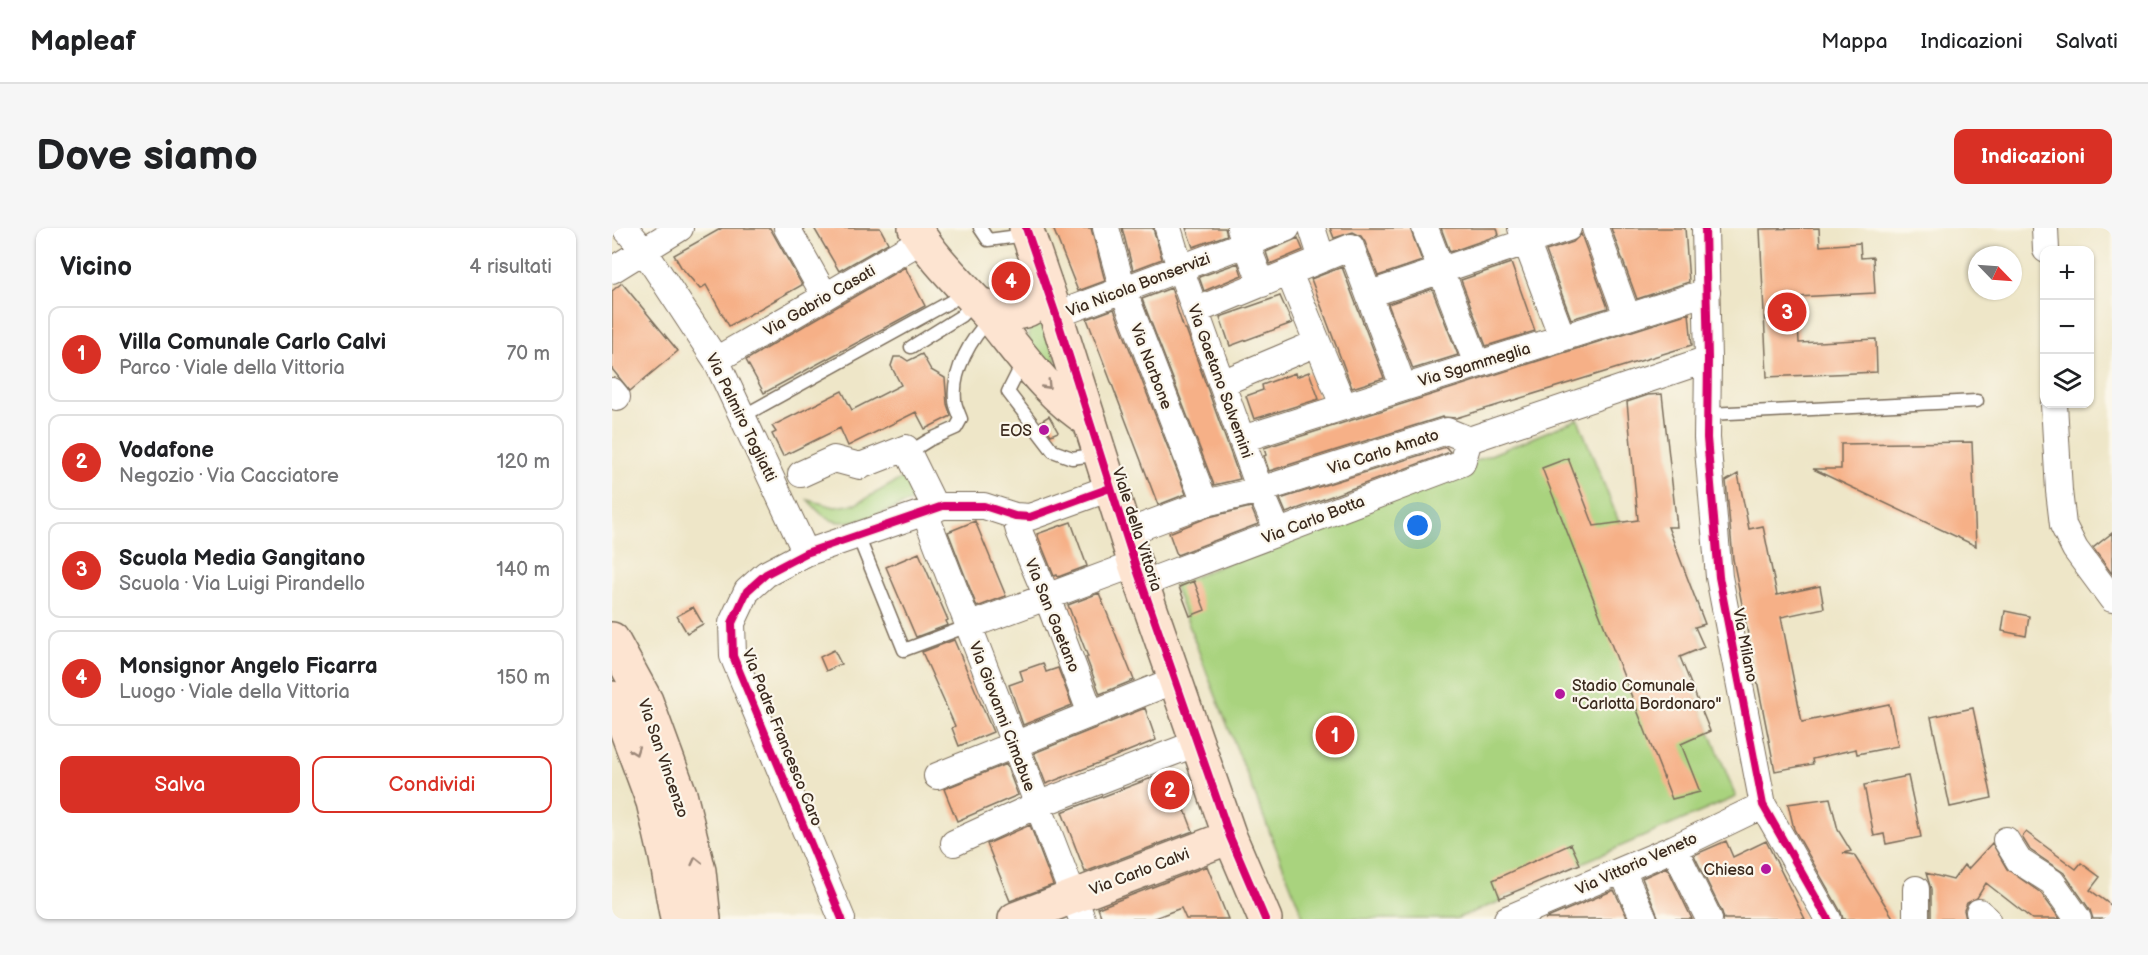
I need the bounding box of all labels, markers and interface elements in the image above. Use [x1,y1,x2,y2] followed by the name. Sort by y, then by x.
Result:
[30,25,136,58] text: Mapleaf
[1821,29,1888,54] text: Mappa
[1921,29,2023,54] text: Indicazioni
[2056,29,2118,54] text: Salvati
[1954,129,2112,184] button: Indicazioni
[36,131,258,182] text: Dove siamo
[1968,246,2022,300] north arrow
[2040,246,2094,408] map controls
[2040,246,2094,300] button: +
[1064,249,1213,322] street label: Via Nicola Bonservizi
[60,252,132,283] text: Vicino
[469,255,552,279] text: 4 risultati
[992,259,1030,304] pin: 4
[760,262,879,341] street label: Via Gabrio Casati
[1768,290,1806,334] pin: 3
[2040,300,2094,354] button: −
[1183,302,1256,461] street label: Via Gaetano Salvemini
[1126,321,1176,413] street label: Via Narbone
[119,329,386,356] text: Villa Comunale Carlo Calvi
[1416,339,1533,392] street label: Via Sgammeglia
[77,342,86,366] text: 1
[506,342,550,366] text: 70 m
[701,350,780,485] street label: Via Palmiro Togliatti
[2040,354,2094,408] button: layers
[119,356,345,380] text: Parco · Viale della Vittoria
[1040,378,1051,388] one-way arrow
[1000,422,1032,441] place label: EOS
[1037,423,1051,437] marker: EOS
[1326,426,1441,479] street label: Via Carlo Amato
[119,437,214,464] text: Vodafone
[76,450,87,474] text: 2
[497,450,550,474] text: 120 m
[119,464,339,488] text: Negozio · Via Cacciatore
[1108,465,1166,594] street label: Viale della Vittoria
[1260,492,1368,549] street label: Via Carlo Botta
[1403,511,1432,540] your location
[119,545,365,572] text: Scuola Media Gangitano
[1020,556,1083,675] street label: Via San Gaetano
[76,558,87,582] text: 3
[496,558,550,582] text: 140 m
[119,572,365,596] text: Scuola · Via Luigi Pirandello
[1728,607,1761,684] street label: Via Milano
[964,639,1039,795] street label: Via Giovanni Cimabue
[737,646,826,829] street label: Via Padre Francesco Caro
[119,653,378,680] text: Monsignor Angelo Ficarra
[76,666,87,690] text: 4
[497,666,550,690] text: 150 m
[1572,677,1721,714] place label: Stadio Comunale "Carlotta Bordonaro"
[119,680,350,704] text: Luogo · Viale della Vittoria
[1553,687,1567,701] marker: Stadio Comunale "Carlotta Bordonaro"
[633,697,692,820] street label: Via San Vincenzo
[1316,712,1354,758] pin: 1
[627,746,640,756] one-way arrow
[60,756,300,813] button: Salva
[312,756,552,813] button: Condividi
[1150,768,1190,812] pin: 2
[1573,829,1700,900] street label: Via Vittorio Veneto
[1087,845,1192,900] street label: Via Carlo Calvi
[691,856,704,866] one-way arrow
[1704,861,1754,880] place label: Chiesa
[1759,862,1773,876] marker: Chiesa

